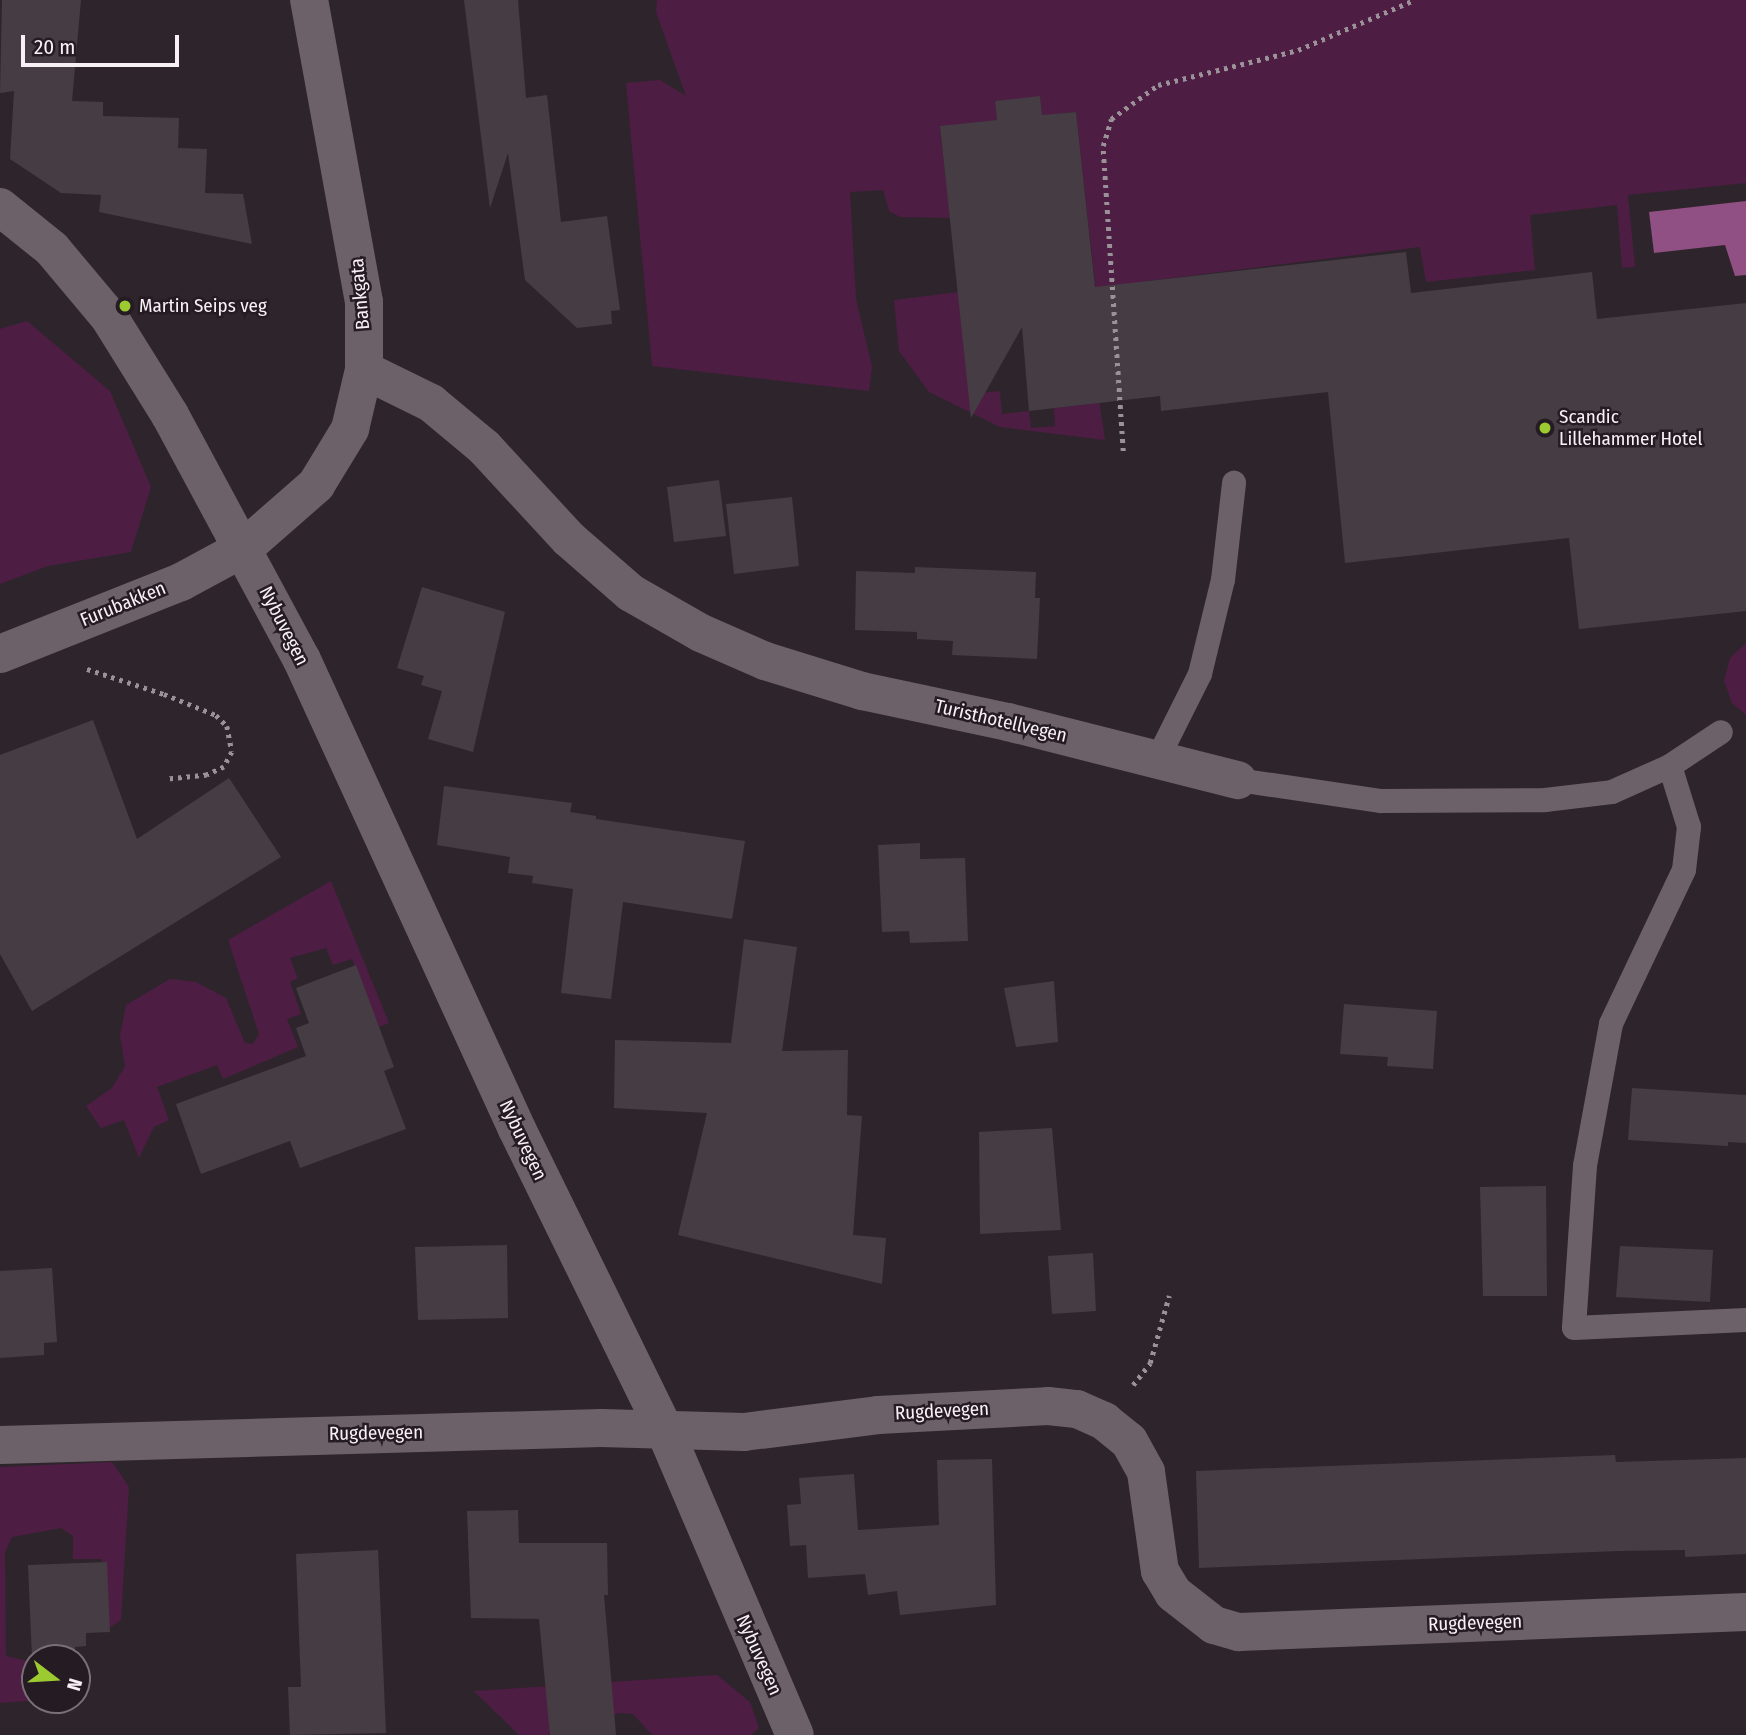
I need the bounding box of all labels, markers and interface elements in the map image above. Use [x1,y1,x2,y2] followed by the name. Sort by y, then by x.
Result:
[24,21,182,65] scale bar
[34,34,75,60] text: 20 m
[346,257,374,331] street label: Bankgata
[139,295,267,317] place label: Martin Seips veg
[117,298,133,314] marker: Martin Seips veg
[1559,406,1702,450] place label: Scandic Lillehammer Hotel
[1537,420,1553,436] marker: Scandic Lillehammer Hotel
[77,577,169,631] street label: Furubakken
[254,583,314,669] street label: Nybuvegen
[933,695,1069,747] street label: Turisthotellvegen
[495,1096,551,1184] street label: Nybuvegen
[894,1397,990,1425] street label: Rugdevegen
[329,1421,423,1445] street label: Rugdevegen
[1428,1610,1522,1636] street label: Rugdevegen
[731,1611,787,1699] street label: Nybuvegen
[21,1644,91,1714] north arrow
[62,1676,87,1694] text: N

